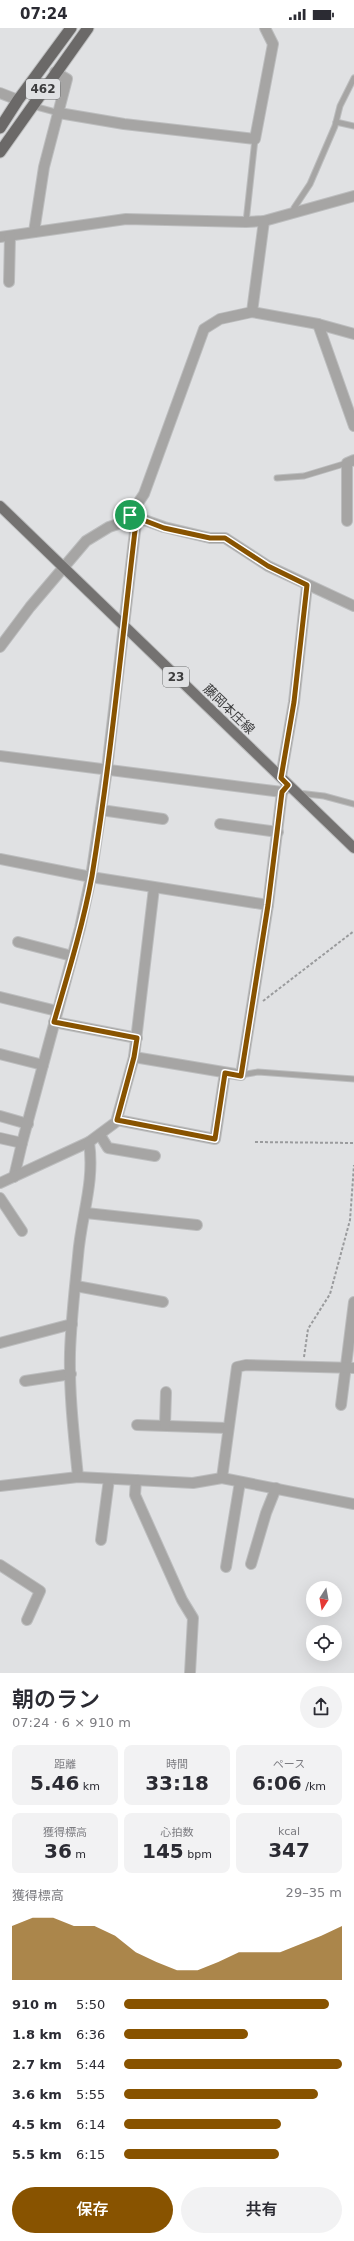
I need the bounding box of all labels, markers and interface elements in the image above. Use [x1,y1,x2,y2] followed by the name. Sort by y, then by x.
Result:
[20,5,68,23] text: 07:24
[26,79,60,99] road number: 462
[113,498,147,532] pin
[119,504,141,526] icon: arrive
[163,667,189,687] road number: 23
[200,681,258,737] street label: 藤岡本庄線
[306,1581,342,1617] north arrow
[306,1581,342,1661] map controls
[306,1625,342,1661] button: locate
[300,1686,342,1728] button: share
[12,1687,100,1712] text: 朝のラン
[12,1715,131,1730] text: 07:24 · 6 × 910 m
[54,1758,76,1771] text: 距離
[166,1758,188,1771] text: 時間
[273,1758,305,1771] text: ペース
[30,1771,79,1795] text: 5.46
[145,1771,209,1795] text: 33:18
[252,1771,302,1795] text: 6:06
[79,1780,100,1793] text: km
[302,1780,326,1793] text: /km
[278,1825,300,1838] text: kcal
[43,1826,87,1839] text: 獲得標高
[161,1826,194,1839] text: 心拍数
[268,1838,310,1862] text: 347
[44,1839,72,1863] text: 36
[142,1839,184,1863] text: 145
[72,1848,86,1861] text: m
[184,1848,212,1861] text: bpm
[286,1885,342,1900] text: 29–35 m
[12,1888,64,1903] text: 獲得標高
[12,1997,57,2012] text: 910 m
[76,1997,105,2012] text: 5:50
[12,2027,62,2042] text: 1.8 km
[76,2027,105,2042] text: 6:36
[12,2057,62,2072] text: 2.7 km
[76,2057,105,2072] text: 5:44
[12,2087,62,2102] text: 3.6 km
[76,2087,105,2102] text: 5:55
[12,2117,62,2132] text: 4.5 km
[76,2117,105,2132] text: 6:14
[12,2147,62,2162] text: 5.5 km
[76,2147,105,2162] text: 6:15
[12,2187,173,2233] button: 保存
[181,2187,342,2233] button: 共有

